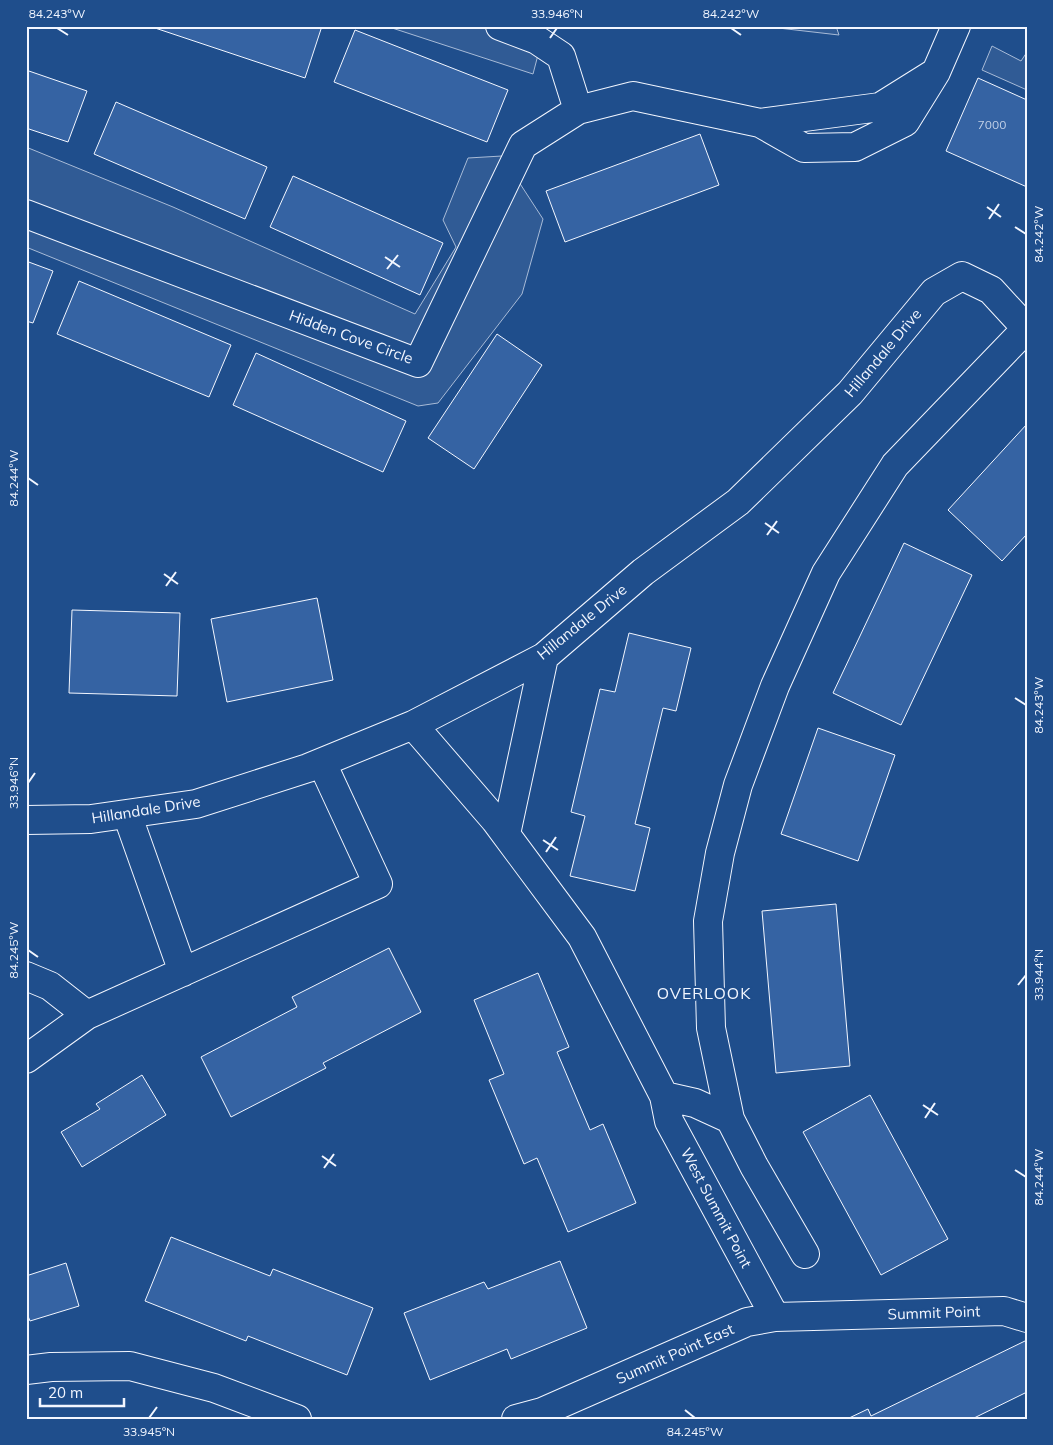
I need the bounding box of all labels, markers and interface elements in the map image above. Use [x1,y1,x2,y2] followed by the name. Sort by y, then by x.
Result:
[29,6,85,21] text: 84.243°W
[531,6,583,21] text: 33.946°N
[703,6,759,21] text: 84.242°W
[978,117,1006,132] house number: 7000
[1031,206,1046,262] text: 84.242°W
[840,304,925,401] street label: Hillandale Drive
[287,305,416,368] street label: Hidden Cove Circle
[6,450,21,506] text: 84.244°W
[533,580,630,664] street label: Hillandale Drive
[1031,677,1046,733] text: 84.243°W
[6,757,21,809] text: 33.946°N
[90,792,202,827] street label: Hillandale Drive
[6,922,21,978] text: 84.245°W
[1031,949,1046,1001] text: 33.944°N
[657,983,751,1003] district label: OVERLOOK
[677,1145,756,1271] street label: West Summit Point
[1031,1149,1046,1205] text: 84.244°W
[887,1301,981,1324] street label: Summit Point
[613,1319,737,1388] street label: Summit Point East
[40,1375,124,1407] scale bar
[48,1383,83,1402] text: 20 m
[123,1424,175,1439] text: 33.945°N
[667,1424,723,1439] text: 84.245°W

